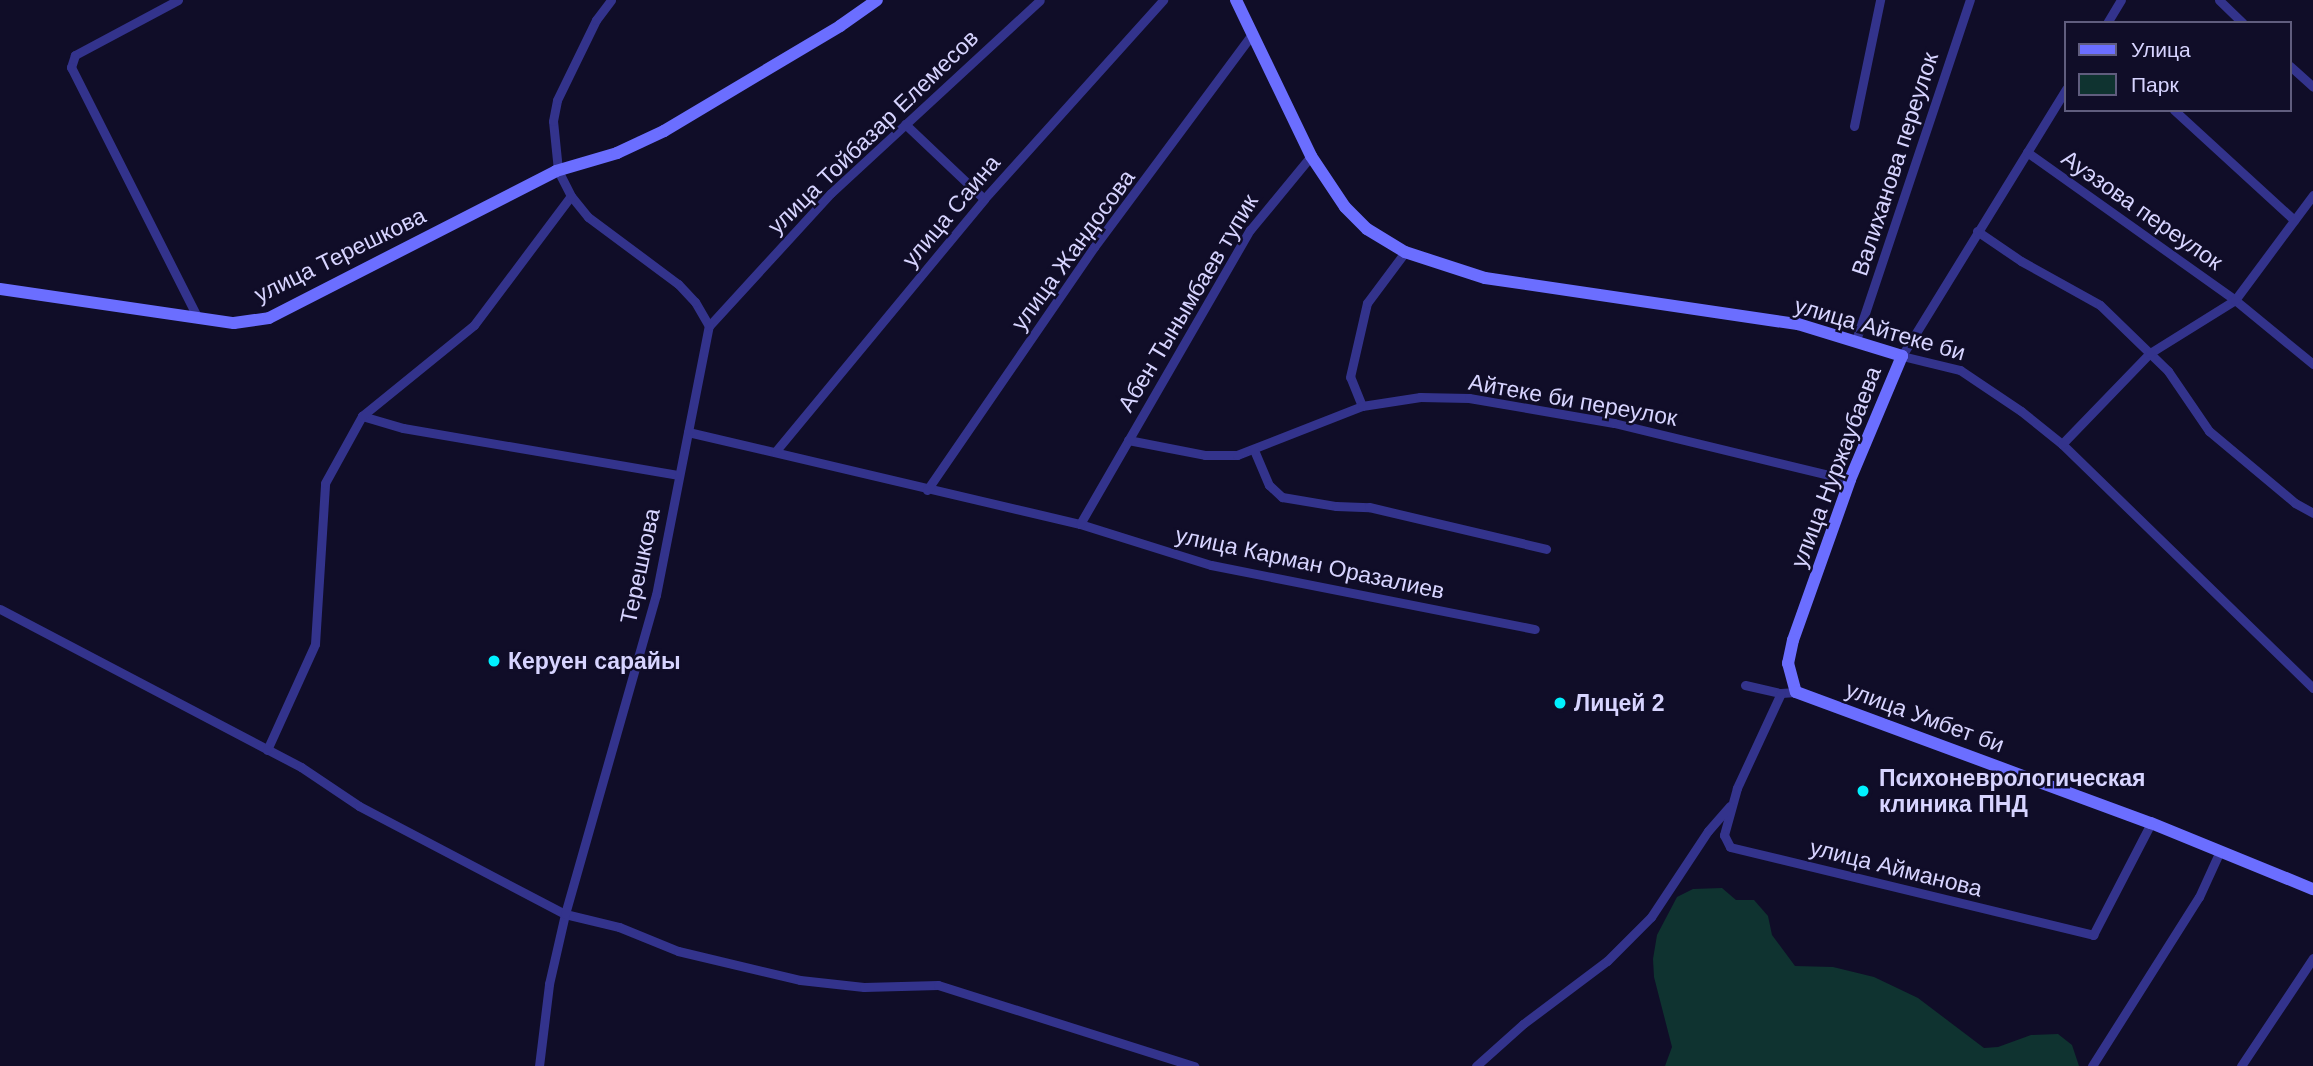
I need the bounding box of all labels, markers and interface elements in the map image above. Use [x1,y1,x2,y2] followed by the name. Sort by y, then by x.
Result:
[2064,21,2292,112] legend
[762,24,984,240] street label: улица Тойбазар Елемесов
[2131,38,2191,61] text: Улица
[1846,49,1944,279] street label: Валиханова переулок
[2131,73,2179,96] text: Парк
[2056,144,2228,276] street label: Ауэзова переулок
[896,149,1006,273] street label: улица Саина
[1005,164,1141,336] street label: улица Жандосова
[1112,189,1264,417] street label: Абен Тынымбаев тупик
[250,202,430,308] street label: улица Терешкова
[1791,291,1969,367] street label: улица Айтеке би
[1785,363,1887,571] street label: улица Нуржаубаева
[1467,368,1679,432] street label: Айтеке би переулок
[614,506,666,626] street label: Терешкова
[1173,521,1447,605] street label: улица Карман Оразалиев
[508,647,681,675] place label: Керуен сарайы
[486,653,502,669] marker: Керуен сарайы
[1842,676,2008,758] street label: улица Умбет би
[1574,689,1665,717] place label: Лицей 2
[1552,695,1568,711] marker: Лицей 2
[1879,764,2146,818] place label: Психоневрологическая клиника ПНД
[1853,781,1873,801] marker: Психоневрологическая клиника ПНД
[1807,833,1985,903] street label: улица Айманова

